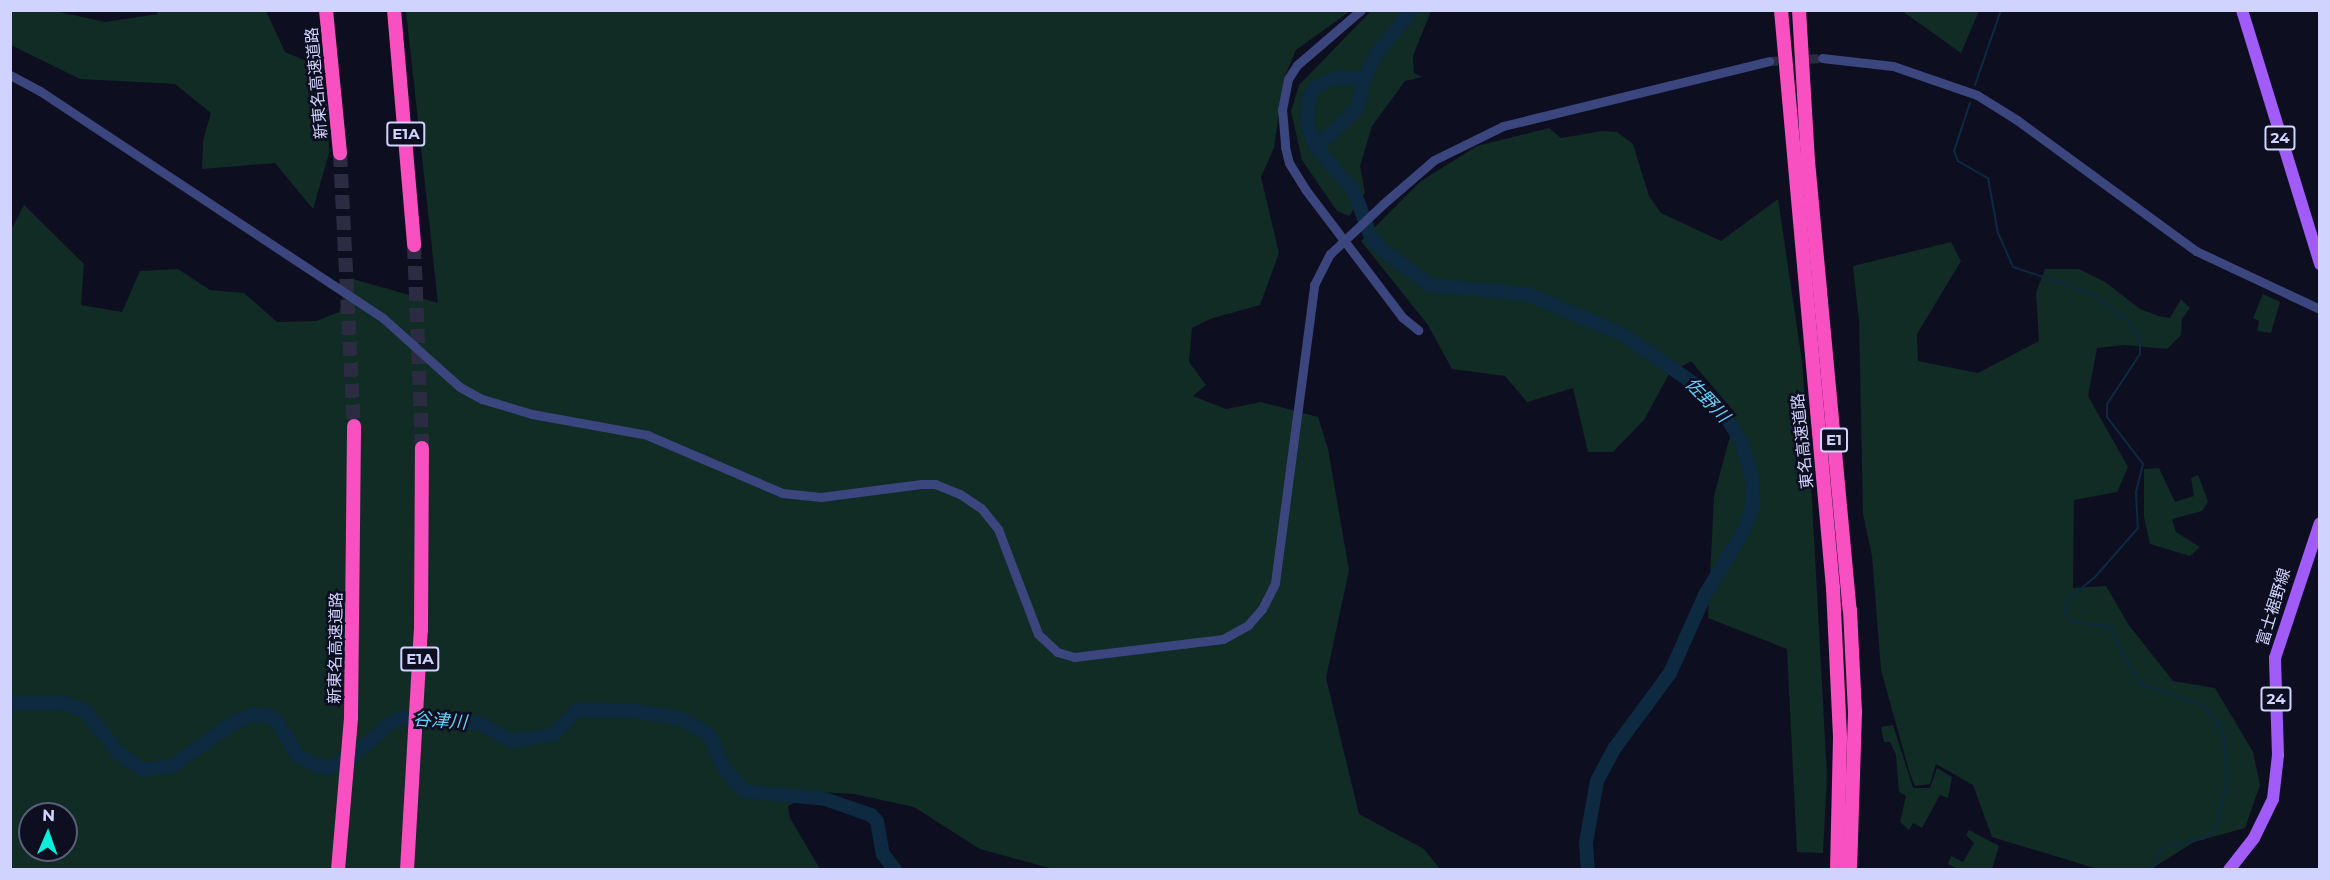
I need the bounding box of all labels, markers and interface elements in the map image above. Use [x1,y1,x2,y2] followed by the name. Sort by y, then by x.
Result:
[303,26,331,140] street label: 新東名高速道路
[385,122,427,146] road number: E1A
[2264,126,2296,150] road number: 24
[1680,373,1734,427] water label: 佐野川
[1788,392,1818,490] street label: 東名高速道路
[1819,428,1849,452] road number: E1
[2253,566,2295,648] street label: 富士裾野線
[325,592,347,704] street label: 新東名高速道路
[399,647,441,671] road number: E1A
[2260,687,2292,711] road number: 24
[412,708,468,734] water label: 谷津川
[18,802,78,862] north arrow
[42,806,55,825] text: N

